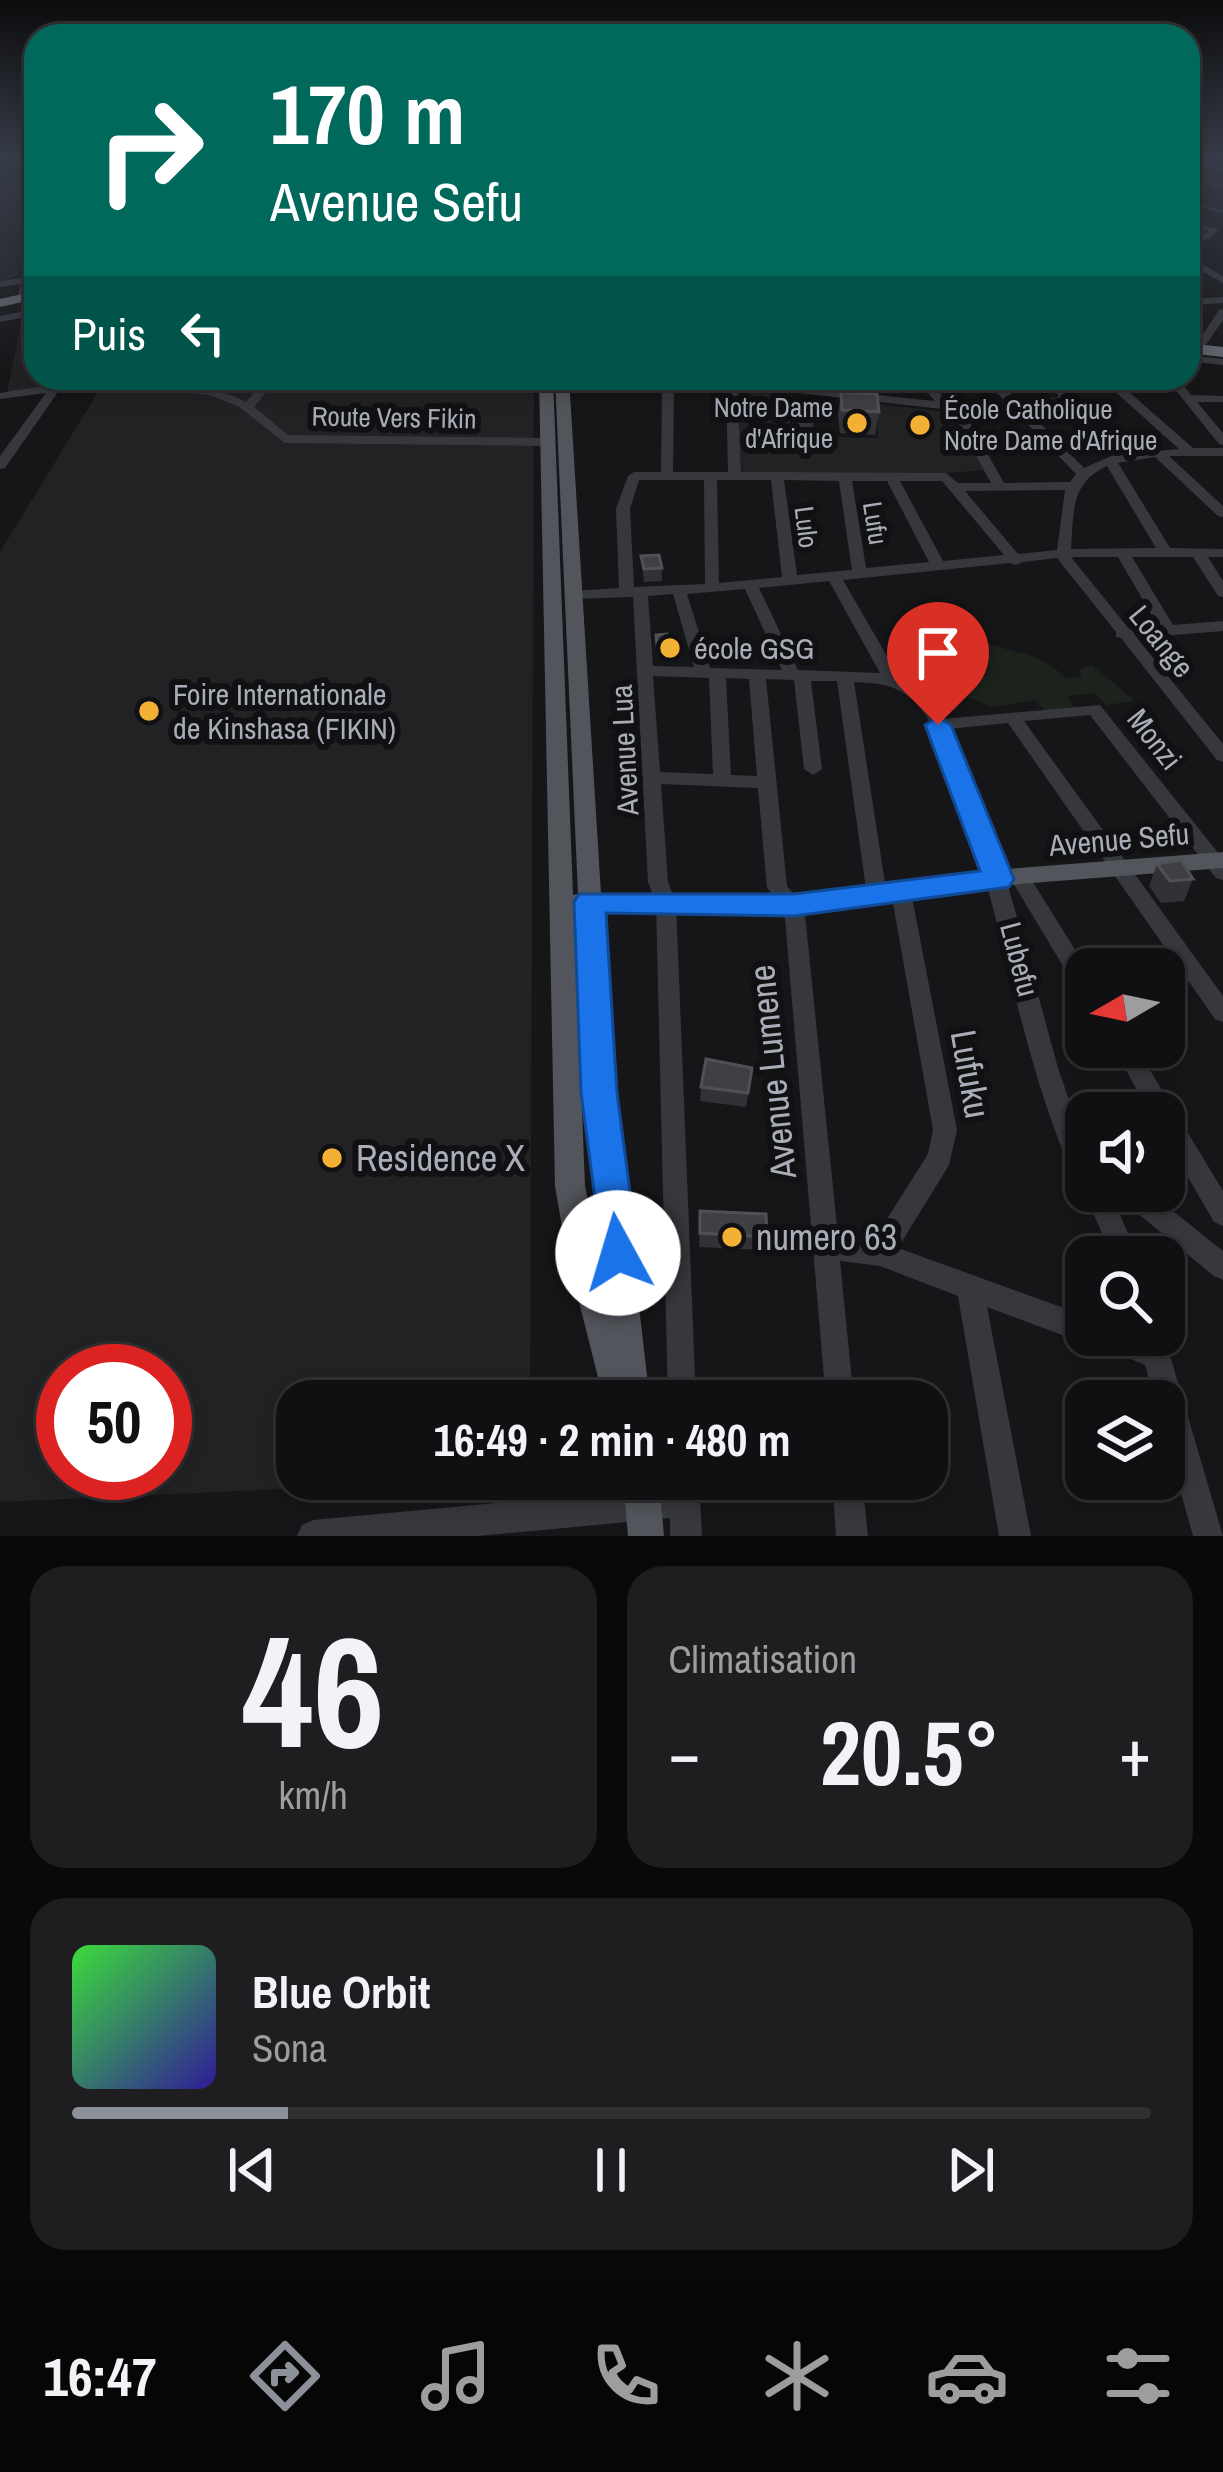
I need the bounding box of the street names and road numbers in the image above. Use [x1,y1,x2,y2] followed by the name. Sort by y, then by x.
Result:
[311,398,477,436] street label: Route Vers Fikin
[855,499,897,547] street label: Lufu
[787,504,827,550] street label: Lulo
[1121,597,1203,685] street label: Loange
[601,683,647,817] street label: Avenue Lua
[1119,700,1191,778] street label: Monzi
[1046,813,1191,865] street label: Avenue Sefu
[991,917,1049,1001] street label: Lubefu
[737,963,807,1182] street label: Avenue Lumene
[940,1026,1002,1122] street label: Lufuku

